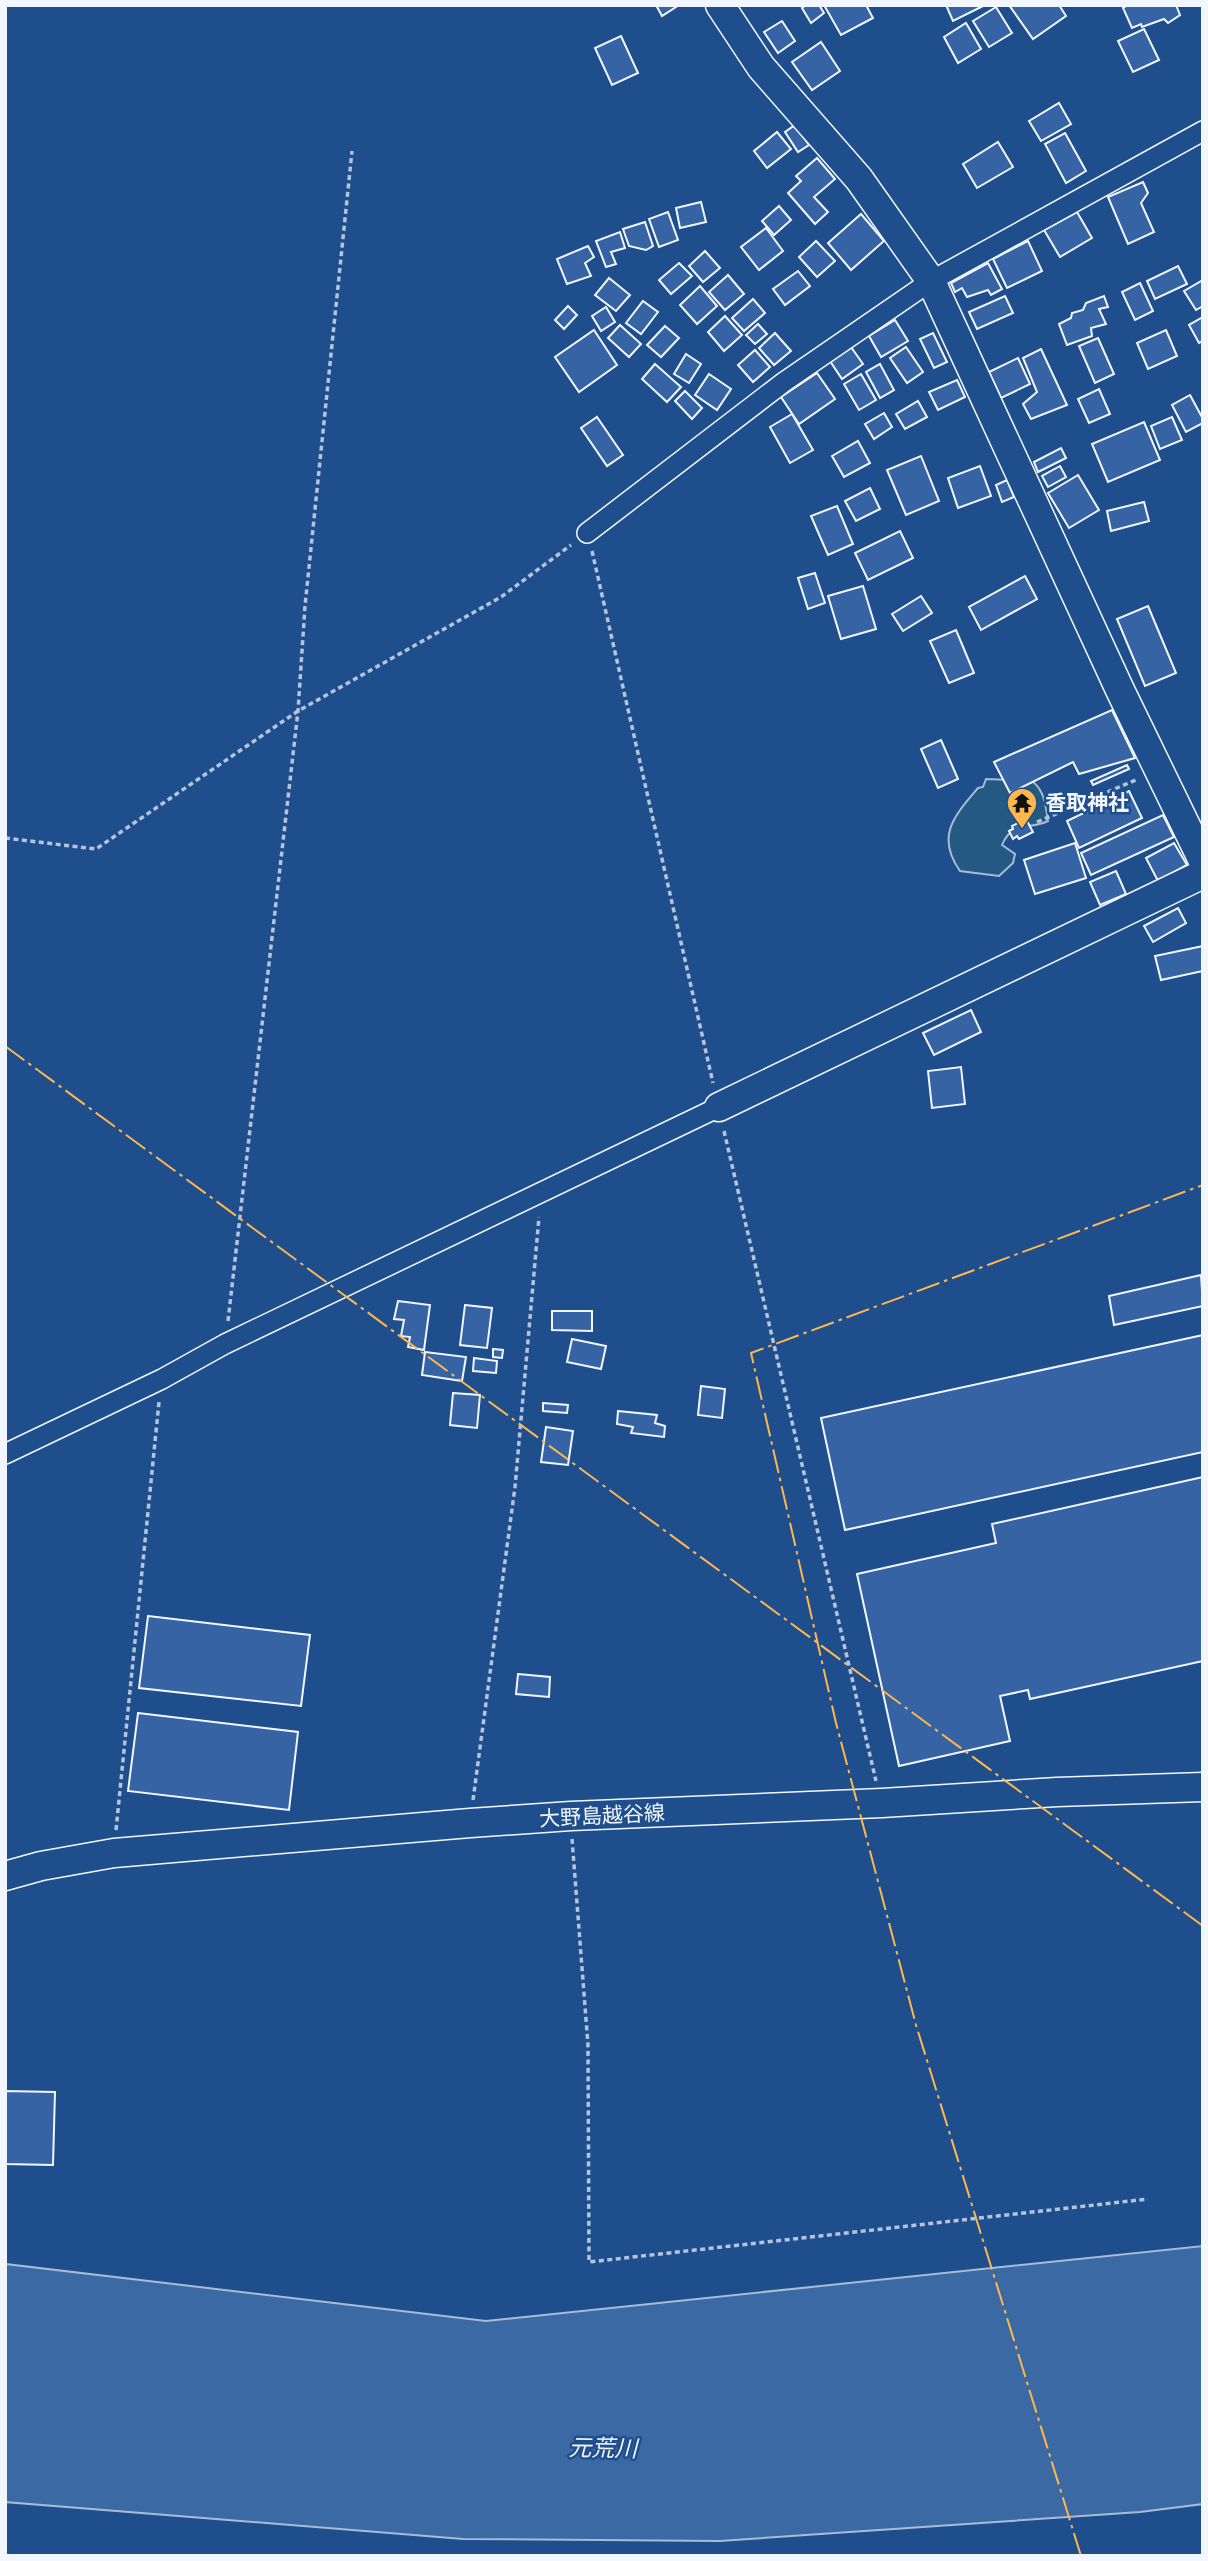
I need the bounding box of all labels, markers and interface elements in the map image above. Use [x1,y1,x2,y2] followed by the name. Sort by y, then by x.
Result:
[1005,786,1039,830] temple icon: 香取神社
[1045,789,1129,814] place label: 香取神社
[538,1799,665,1830] street label: 大野島越谷線
[568,2432,641,2462] water label: 元荒川

